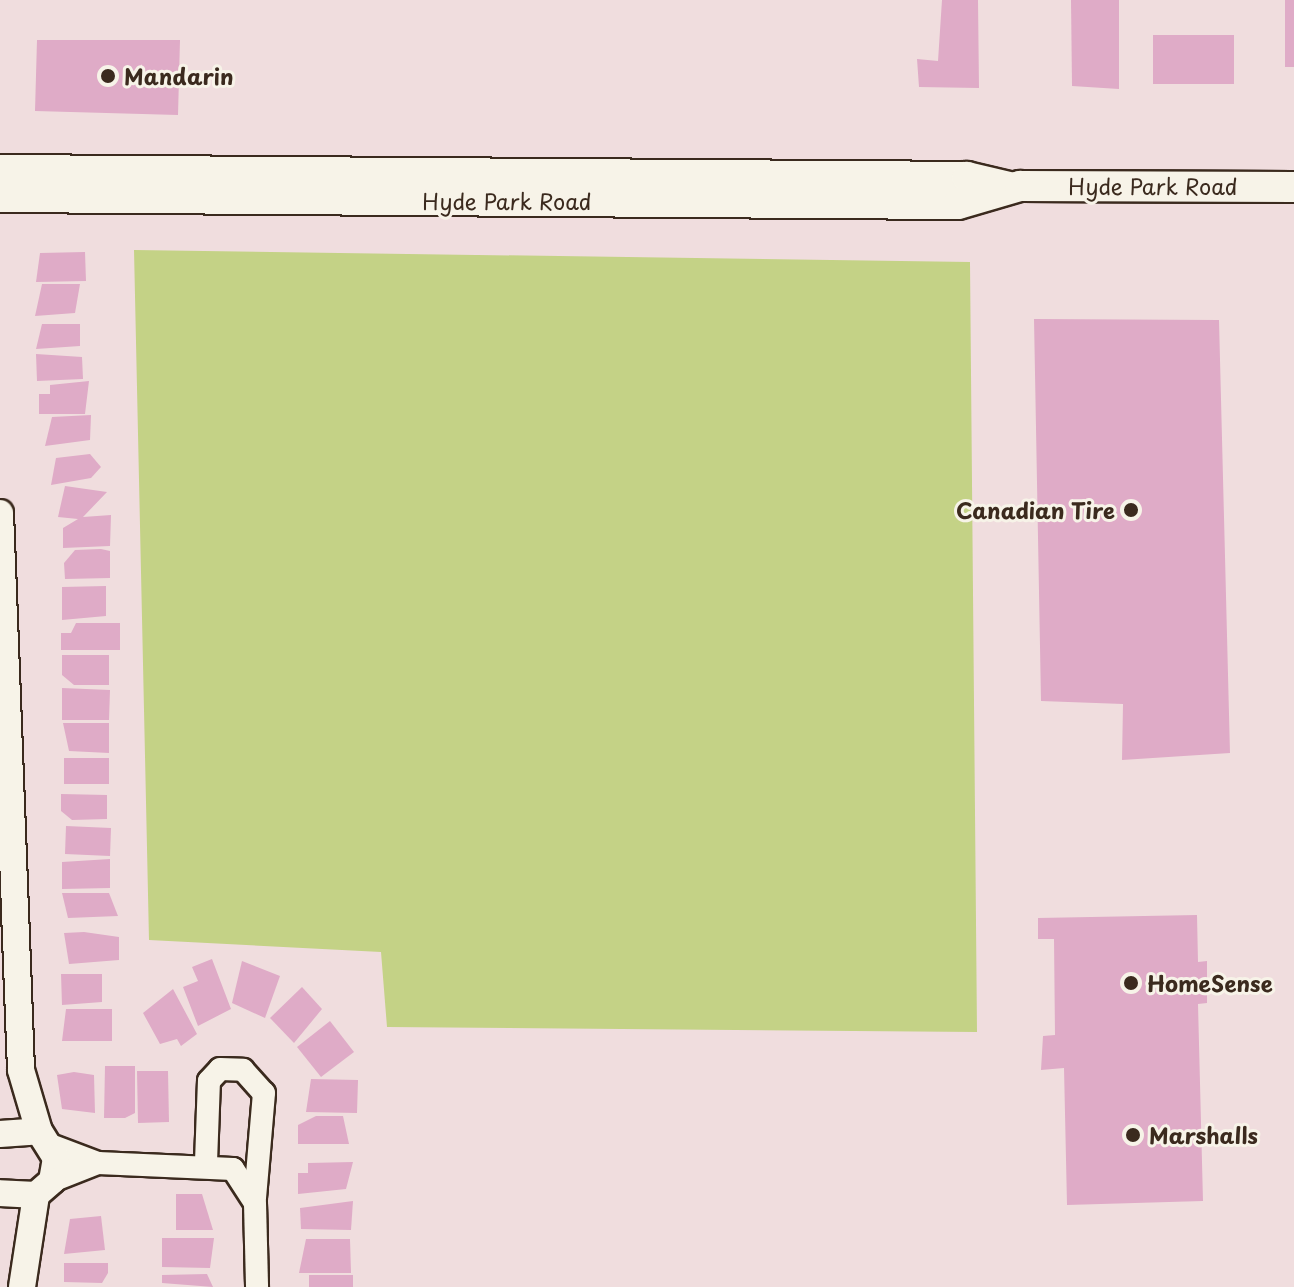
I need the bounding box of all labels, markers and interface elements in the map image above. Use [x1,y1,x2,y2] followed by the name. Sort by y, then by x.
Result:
[124,63,234,89] place label: Mandarin
[99,67,117,85] marker: Mandarin
[1068,173,1238,199] street label: Hyde Park Road
[422,188,592,214] street label: Hyde Park Road
[956,497,1115,523] place label: Canadian Tire
[1122,501,1140,519] marker: Canadian Tire
[1147,970,1273,996] place label: HomeSense
[1122,974,1140,992] marker: HomeSense
[1149,1122,1258,1148] place label: Marshalls
[1124,1126,1142,1144] marker: Marshalls

